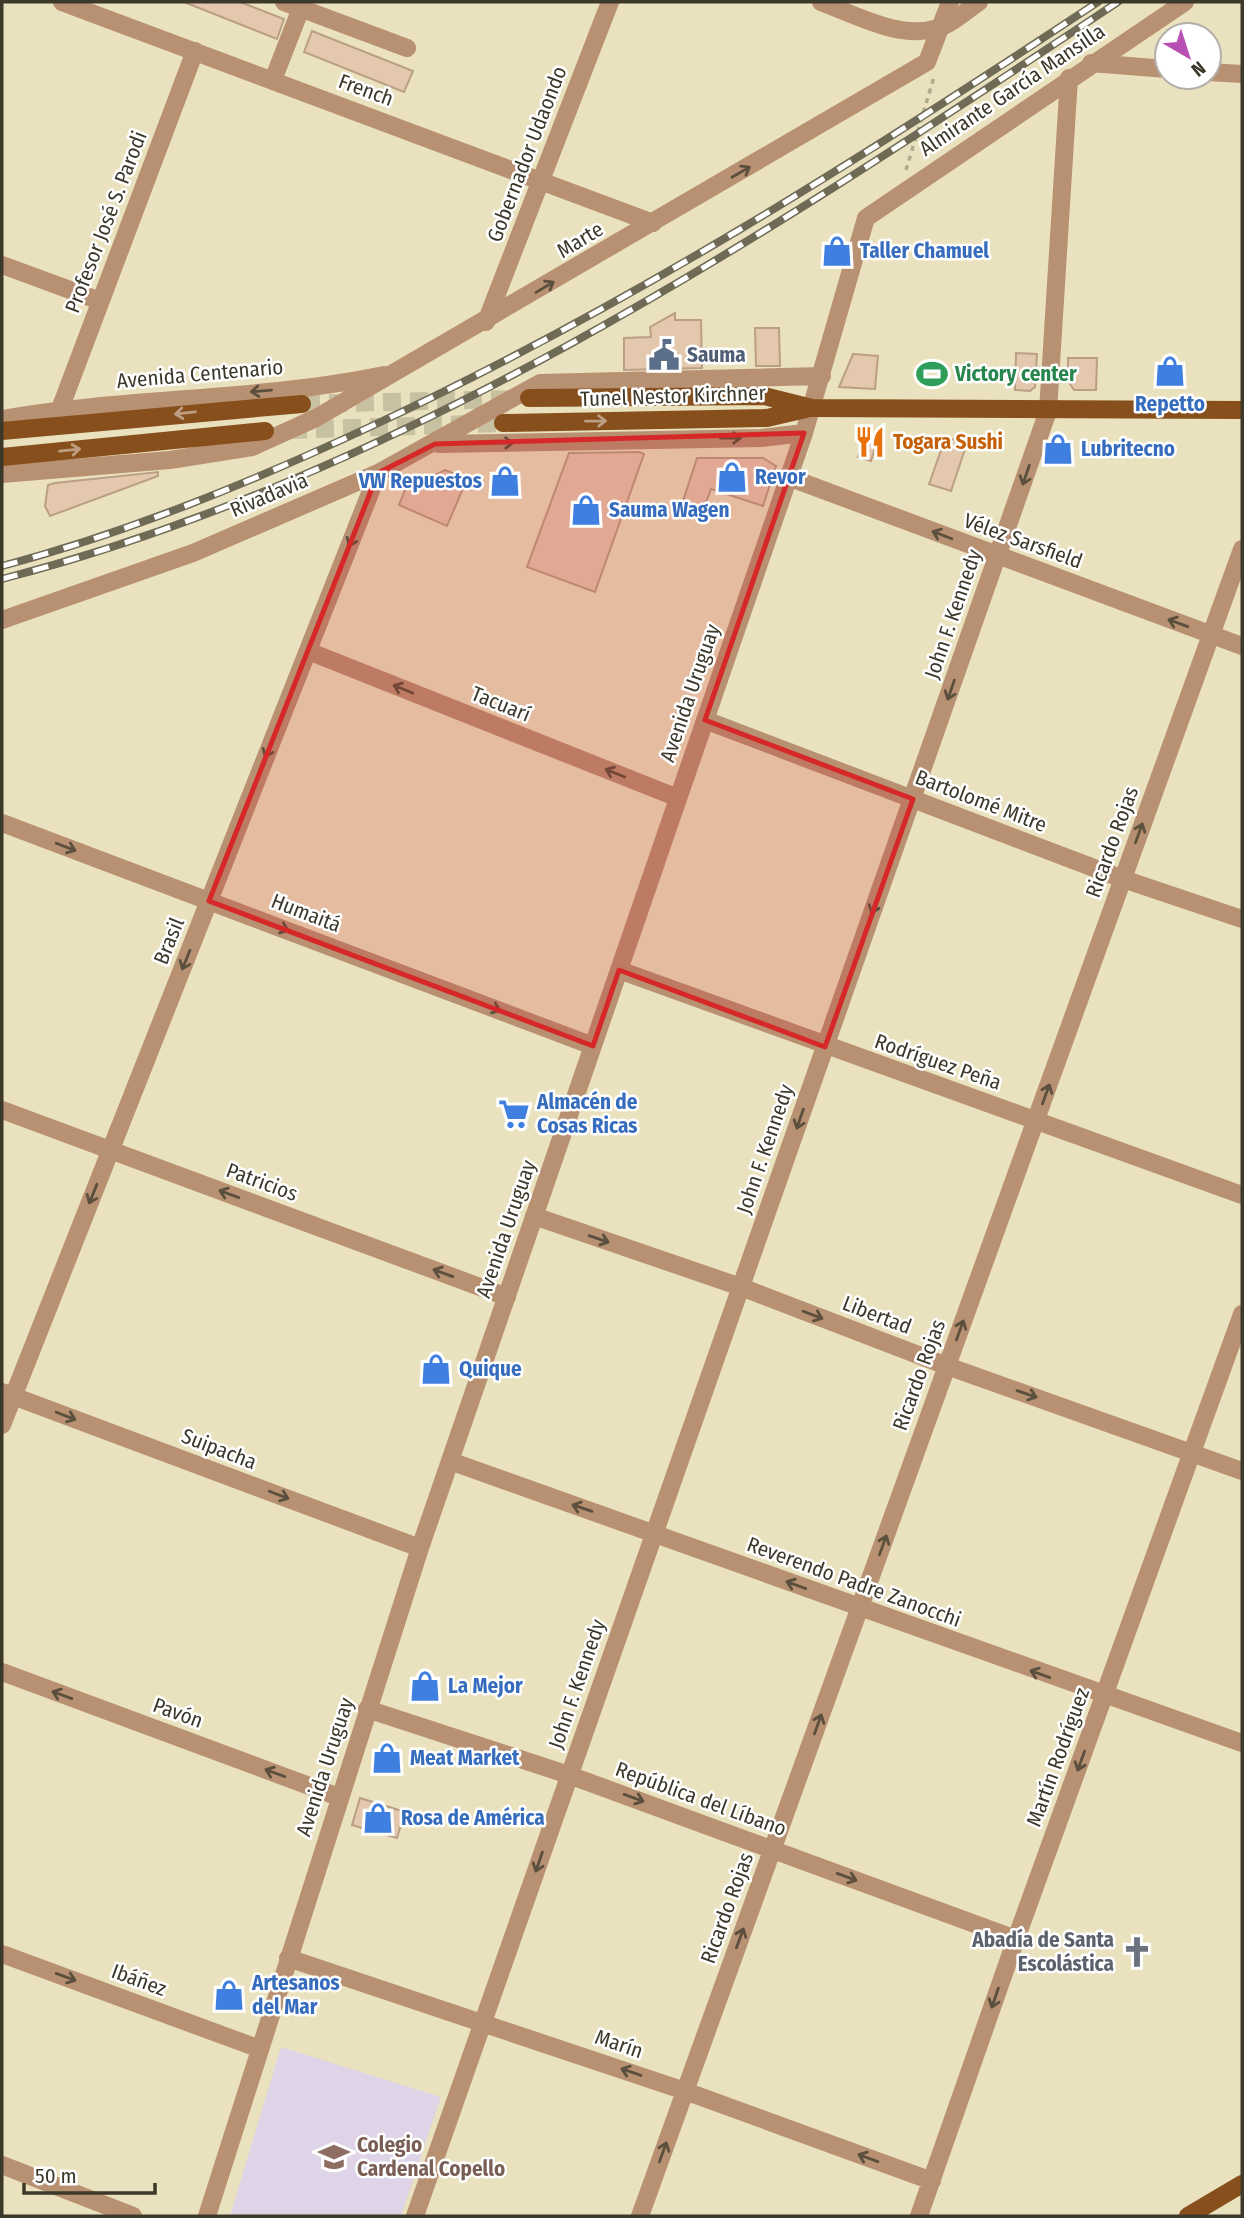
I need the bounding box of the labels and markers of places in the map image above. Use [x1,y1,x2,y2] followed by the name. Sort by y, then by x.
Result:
[820,234,854,268] shop icon: Taller Chamuel
[860,238,989,264] place label: Taller Chamuel
[647,338,681,372] public building icon: Sauma
[687,342,746,368] place label: Sauma
[1153,354,1187,388] shop icon: Repetto
[915,357,949,391] sports icon: Victory center
[954,361,1077,387] place label: Victory center
[1135,391,1205,417] place label: Repetto
[853,425,887,459] restaurant icon: Togara Sushi
[893,429,1003,455] place label: Togara Sushi
[1041,432,1075,466] shop icon: Lubritecno
[1081,436,1175,462] place label: Lubritecno
[715,460,749,494] shop icon: Revor
[488,464,522,498] shop icon: VW Repuestos
[755,464,806,490] place label: Revor
[358,468,482,494] place label: VW Repuestos
[569,493,603,527] shop icon: Sauma Wagen
[609,497,730,523] place label: Sauma Wagen
[536,1089,638,1139] place label: Almacén de Cosas Ricas
[497,1097,531,1131] supermarket icon: Almacén de Cosas Ricas
[419,1352,453,1386] shop icon: Quique
[459,1356,522,1382] place label: Quique
[408,1669,442,1703] shop icon: La Mejor
[448,1673,523,1699] place label: La Mejor
[370,1741,404,1775] shop icon: Meat Market
[410,1745,520,1771] place label: Meat Market
[361,1801,395,1835] shop icon: Rosa de América
[401,1805,545,1831] place label: Rosa de América
[971,1927,1114,1977] place label: Abadía de Santa Escolástica
[1120,1935,1154,1969] church icon: Abadía de Santa Escolástica
[251,1970,340,2020] place label: Artesanos del Mar
[212,1978,246,2012] shop icon: Artesanos del Mar
[357,2132,505,2182] place label: Colegio Cardenal Copello
[317,2140,351,2174] school or university icon: Colegio Cardenal Copello

